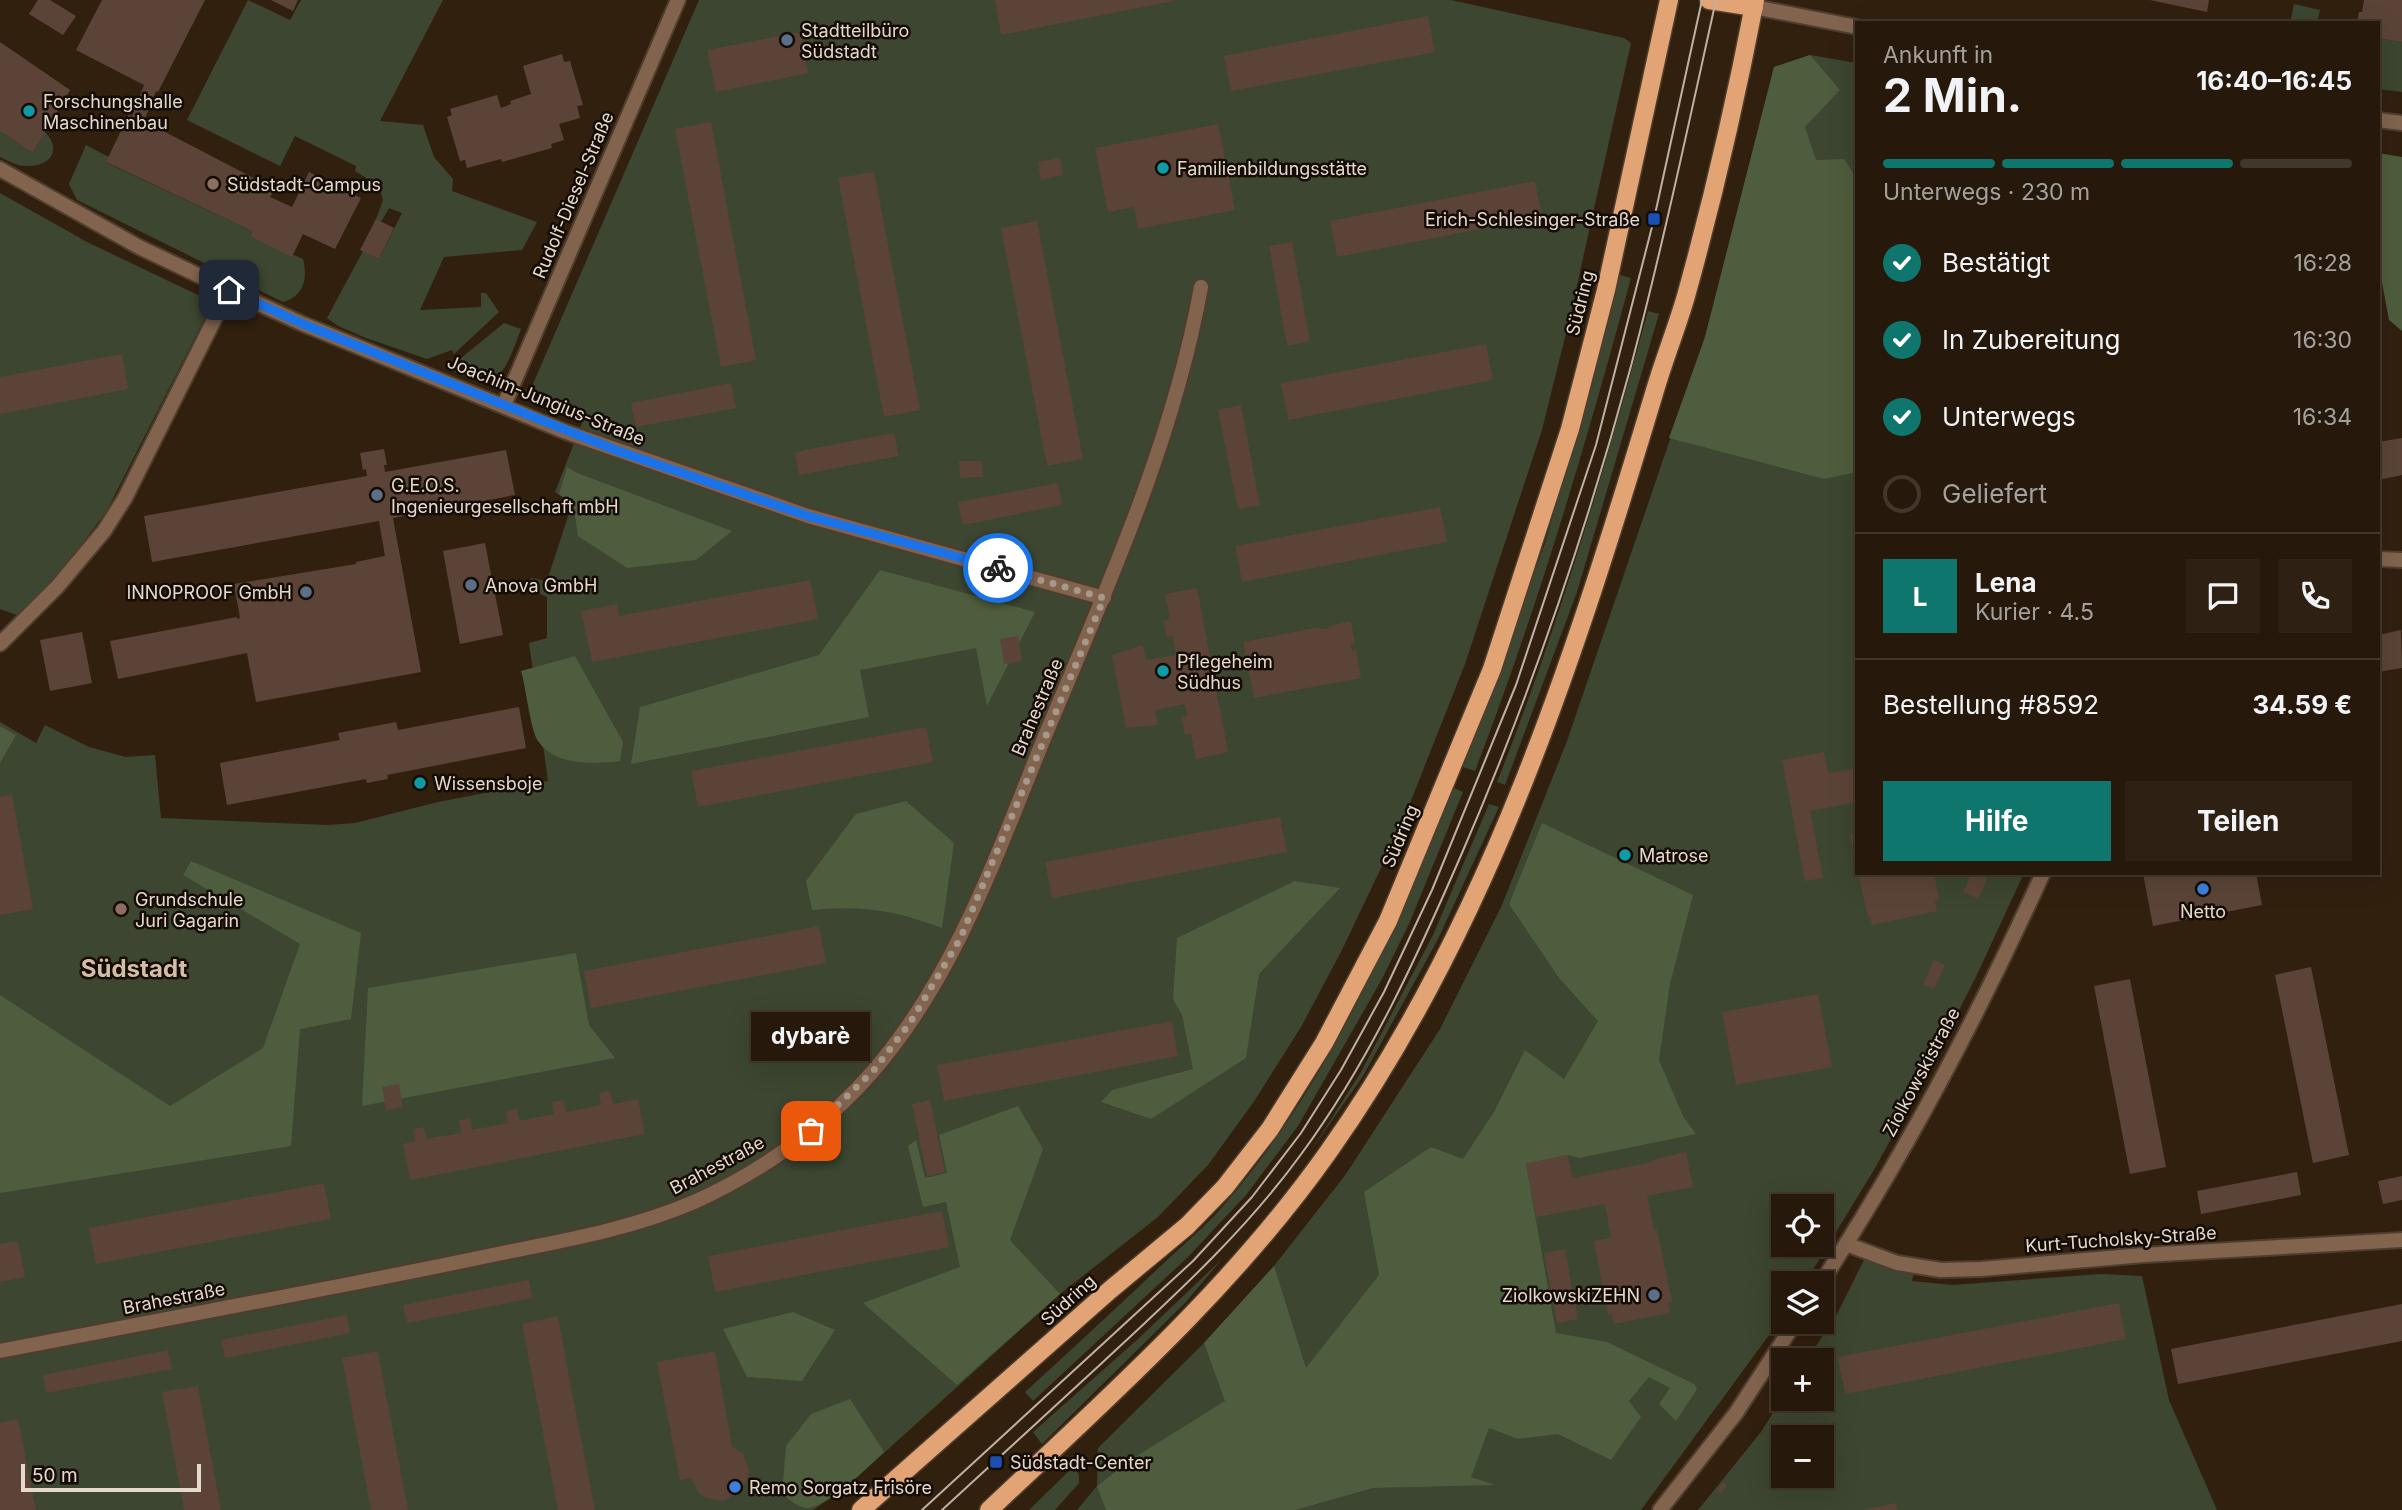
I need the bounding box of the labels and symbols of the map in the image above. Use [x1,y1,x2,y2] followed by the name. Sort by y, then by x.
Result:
[801,20,909,62] place label: Stadtteilbüro Südstadt
[779,32,795,48] marker: Stadtteilbüro Südstadt
[43,91,183,133] place label: Forschungshalle Maschinenbau
[21,103,37,119] marker: Forschungshalle Maschinenbau
[528,108,618,282] street label: Rudolf-Diesel-Straße
[1177,158,1367,179] place label: Familienbildungsstätte
[1155,160,1171,176] marker: Familienbildungsstätte
[227,174,381,195] place label: Südstadt-Campus
[205,176,221,192] marker: Südstadt-Campus
[1425,209,1640,230] place label: Erich-Schlesinger-Straße
[1646,211,1662,227] marker: Erich-Schlesinger-Straße
[199,260,259,320] pin
[1562,268,1598,338] street label: Südring
[444,351,648,449] street label: Joachim-Jungius-Straße
[391,475,619,517] place label: G.E.O.S. Ingenieurgesellschaft mbH
[369,487,385,503] marker: G.E.O.S. Ingenieurgesellschaft mbH
[963,533,1033,603] courier
[485,575,597,596] place label: Anova GmbH
[463,577,479,593] marker: Anova GmbH
[126,582,292,603] place label: INNOPROOF GmbH
[298,584,314,600] marker: INNOPROOF GmbH
[1177,651,1273,693] place label: Pflegeheim Südhus
[1007,655,1067,759] street label: Brahestraße
[1155,663,1171,679] marker: Pflegeheim Südhus
[434,773,542,794] place label: Wissensboje
[412,775,428,791] marker: Wissensboje
[1377,801,1423,871] street label: Südring
[1639,845,1709,866] place label: Matrose
[1617,847,1633,863] marker: Matrose
[2195,881,2211,897] marker: Netto
[135,889,243,931] place label: Grundschule Juri Gagarin
[113,901,129,917] marker: Grundschule Juri Gagarin
[2180,901,2226,922] place label: Netto
[81,954,187,983] district label: Südstadt
[1878,1004,1964,1140] street label: Ziolkowskistraße
[752,1012,870,1061] callout: dybarè
[781,1101,841,1161] pin
[666,1131,768,1199] street label: Brahestraße
[2025,1222,2217,1256] street label: Kurt-Tucholsky-Straße
[1036,1270,1100,1330] street label: Südring
[121,1278,227,1318] street label: Brahestraße
[1502,1285,1640,1306] place label: ZiolkowskiZEHN
[1646,1287,1662,1303] marker: ZiolkowskiZEHN
[1010,1452,1151,1473] place label: Südstadt-Center
[988,1454,1004,1470] marker: Südstadt-Center
[21,1461,201,1493] scale bar
[749,1477,932,1498] place label: Remo Sorgatz Frisöre
[727,1479,743,1495] marker: Remo Sorgatz Frisöre

